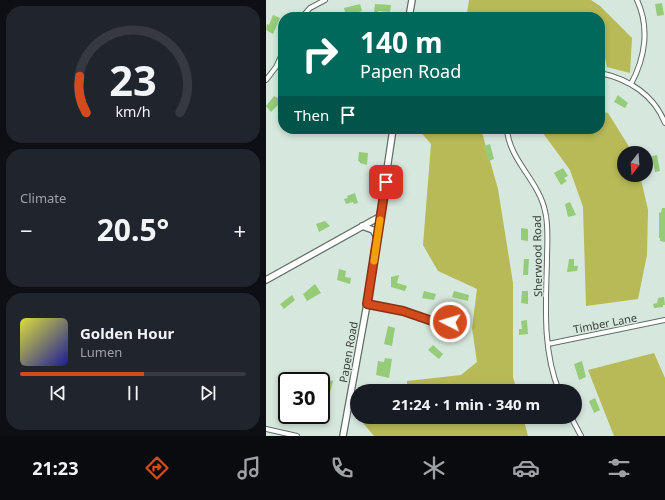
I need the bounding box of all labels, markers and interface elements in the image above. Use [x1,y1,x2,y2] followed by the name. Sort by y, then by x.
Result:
[360,23,443,61] text: 140 m
[294,28,346,80] icon: right
[109,51,157,107] text: 23
[360,59,461,83] text: Papen Road
[115,101,151,120] text: km/h
[337,104,359,126] icon: arrive
[294,105,329,125] text: Then
[617,146,653,182] north arrow
[617,146,653,182] map controls
[369,165,403,199] pin
[375,171,397,193] icon: arrive
[20,189,66,207] text: Climate
[97,209,169,250] text: 20.5°
[20,215,33,245] text: −
[233,215,246,245] text: +
[529,215,545,297] street label: Sherwood Road
[429,301,471,343] position arrow
[572,309,638,337] street label: Timber Lane
[335,320,361,384] street label: Papen Road
[80,323,174,343] text: Golden Hour
[80,343,122,361] text: Lumen
[278,372,330,424] speed limit sign: 30
[47,382,69,404] icon: previous
[122,382,144,404] icon: pause
[197,382,219,404] icon: next
[392,394,540,414] text: 21:24 · 1 min · 340 m
[143,454,171,482] icon: directions
[235,454,263,482] icon: music
[328,454,356,482] icon: phone
[420,454,448,482] icon: climate
[512,454,540,482] icon: car
[605,454,633,482] icon: filters
[32,456,78,480] text: 21:23

